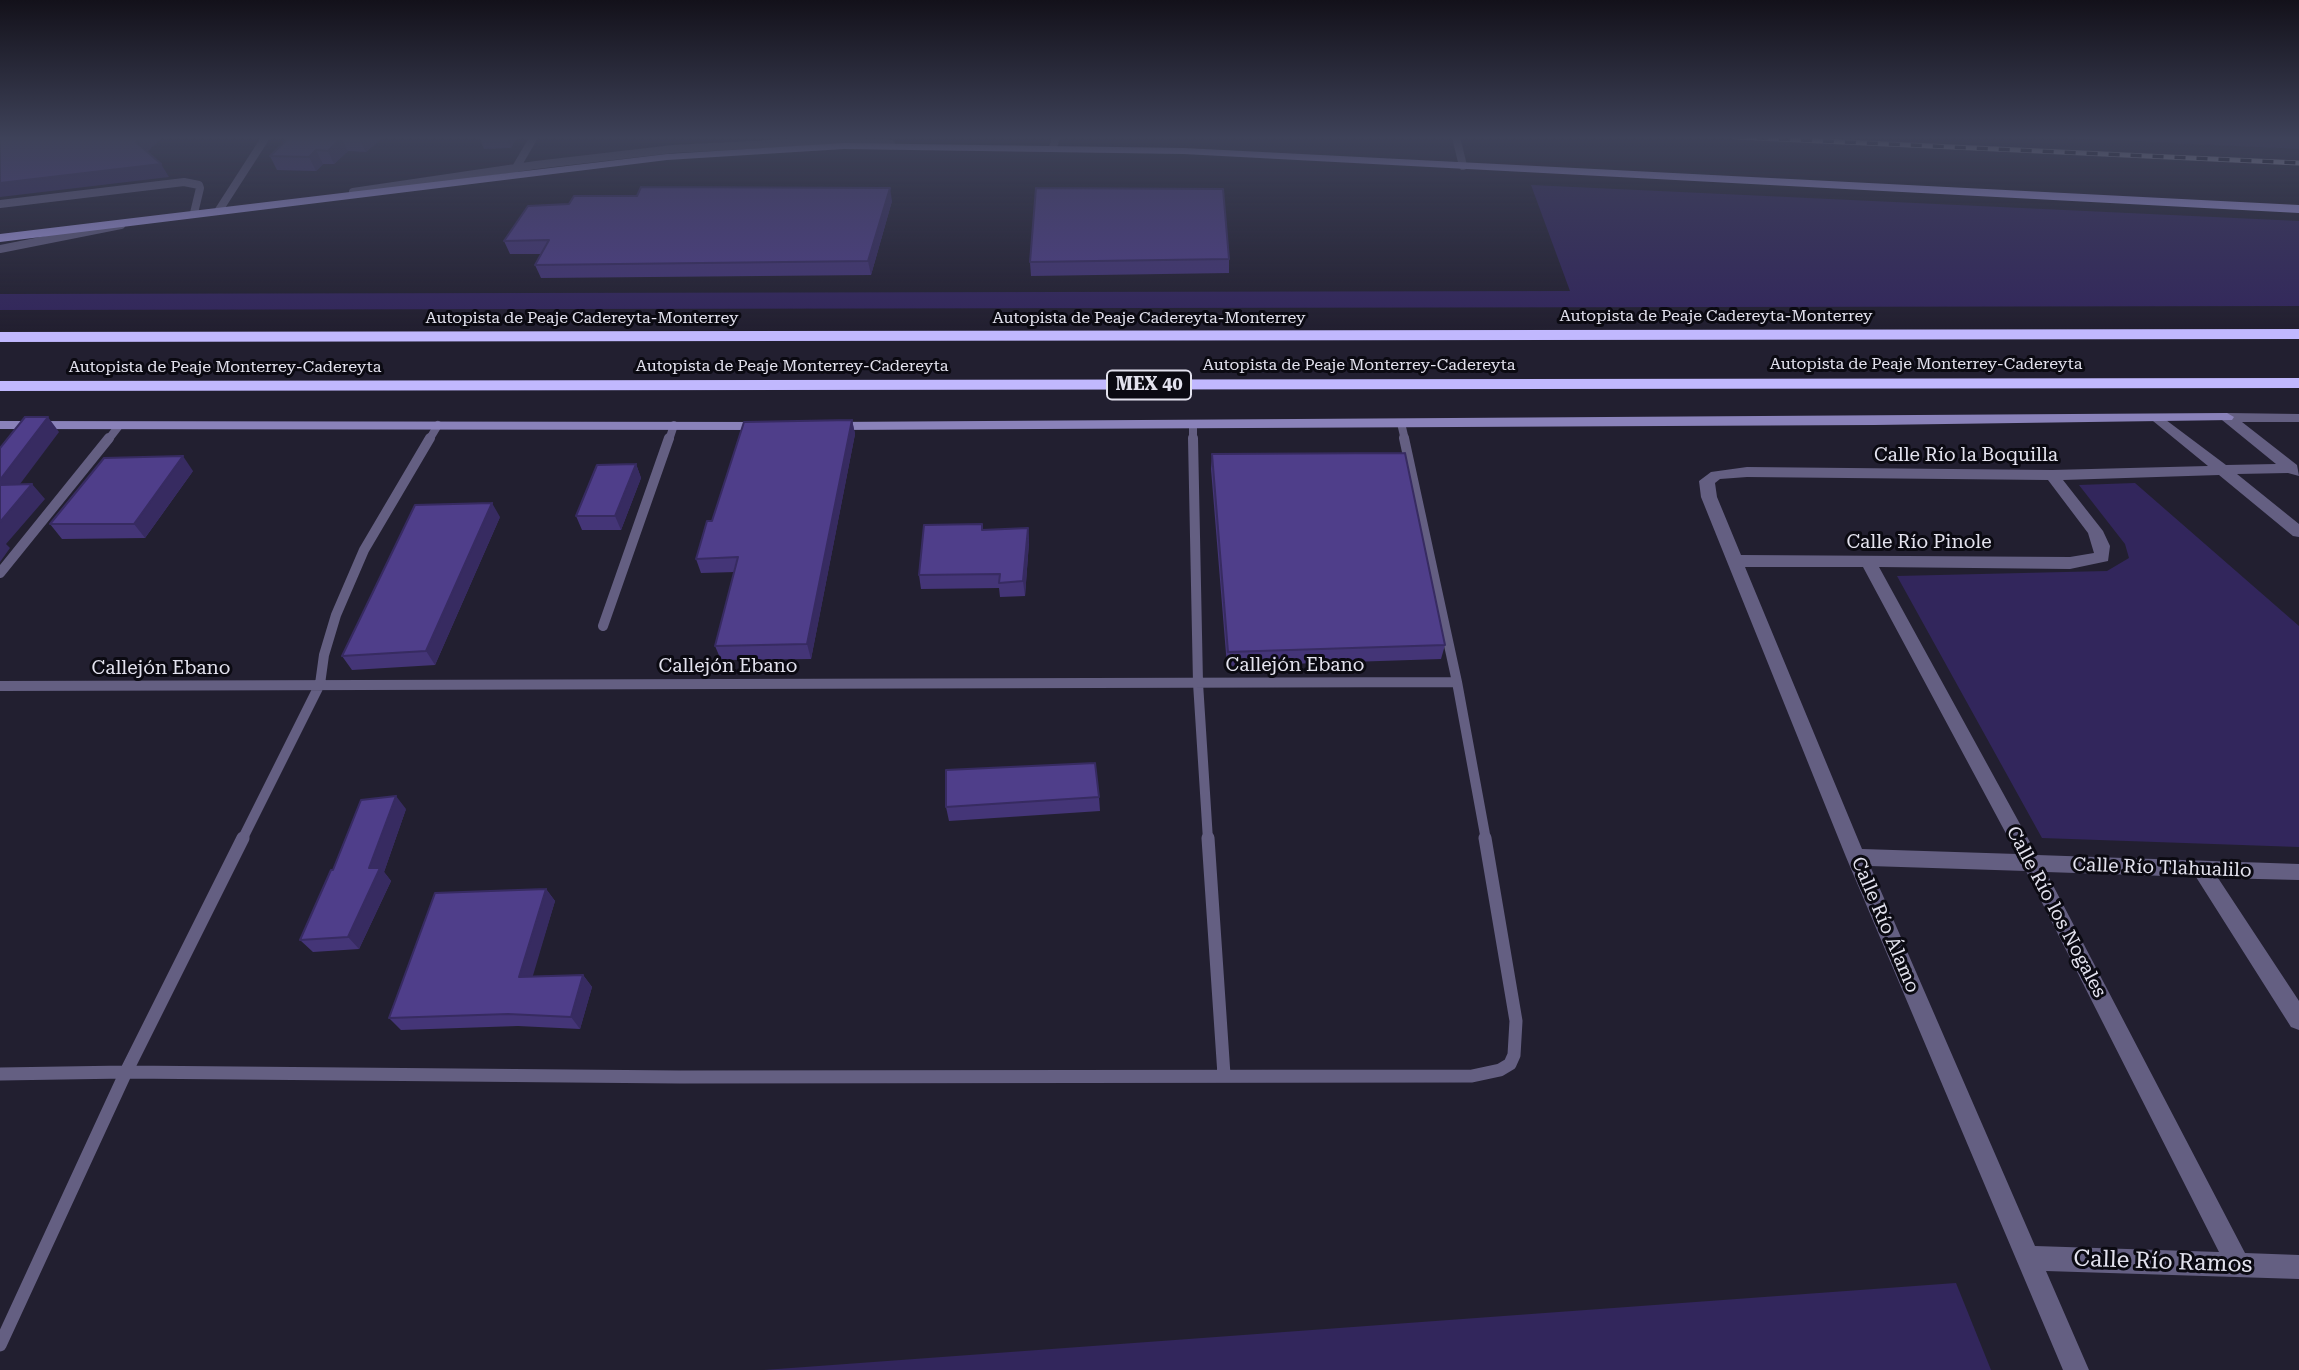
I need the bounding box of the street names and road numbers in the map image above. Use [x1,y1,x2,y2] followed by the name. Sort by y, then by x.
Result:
[1559,306,1873,326] street label: Autopista de Peaje Cadereyta-Monterrey
[425,308,739,328] street label: Autopista de Peaje Cadereyta-Monterrey
[992,308,1306,328] street label: Autopista de Peaje Cadereyta-Monterrey
[1770,354,2082,374] street label: Autopista de Peaje Monterrey-Cadereyta
[1203,355,1515,375] street label: Autopista de Peaje Monterrey-Cadereyta
[636,356,948,376] street label: Autopista de Peaje Monterrey-Cadereyta
[69,357,381,377] street label: Autopista de Peaje Monterrey-Cadereyta
[1107,370,1191,400] road number: MEX 40
[1874,444,2058,466] street label: Calle Río la Boquilla
[1846,531,1992,553] street label: Calle Río Pinole
[1226,654,1364,676] street label: Callejón Ebano
[659,655,797,677] street label: Callejón Ebano
[92,657,230,679] street label: Callejón Ebano
[2001,822,2111,1002] street label: Calle Río los Nogales
[2072,853,2252,883] street label: Calle Río Tlahualilo
[1846,854,1924,996] street label: Calle Río Álamo
[2073,1245,2253,1279] street label: Calle Río Ramos

